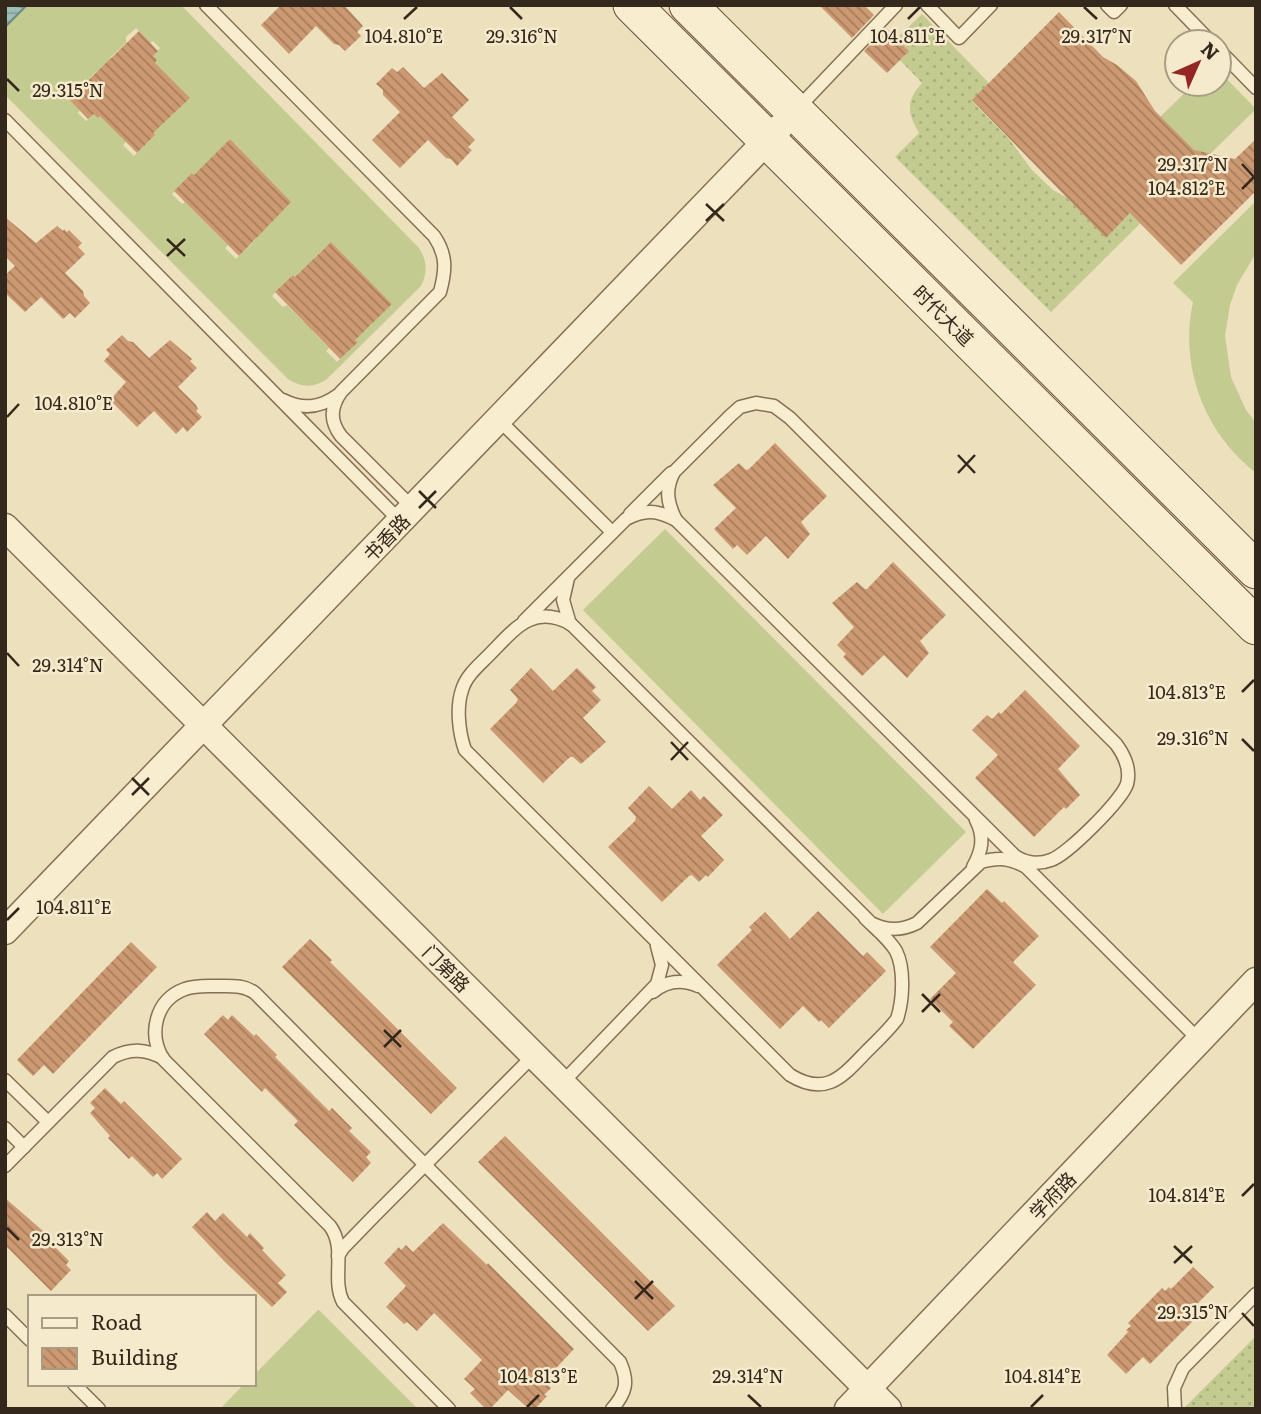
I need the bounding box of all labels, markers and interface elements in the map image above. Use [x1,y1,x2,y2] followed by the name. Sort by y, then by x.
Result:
[365,22,443,49] text: 104.810°E
[486,22,558,49] text: 29.316°N
[870,22,946,49] text: 104.811°E
[1061,22,1133,49] text: 29.317°N
[1163,28,1233,98] north arrow
[1195,35,1226,66] text: N
[32,76,104,103] text: 29.315°N
[1157,150,1229,177] text: 29.317°N
[1148,174,1226,201] text: 104.812°E
[907,278,981,352] street label: 时代大道
[35,389,113,416] text: 104.810°E
[356,507,416,567] street label: 书香路
[32,651,104,678] text: 29.314°N
[1148,678,1226,705] text: 104.813°E
[1157,724,1229,751] text: 29.316°N
[36,893,112,920] text: 104.811°E
[417,938,477,998] street label: 门第路
[1022,1165,1082,1225] street label: 学府路
[1148,1181,1226,1208] text: 104.814°E
[32,1225,104,1252] text: 29.313°N
[28,1295,256,1386] legend
[1157,1298,1229,1325] text: 29.315°N
[91,1305,142,1336] text: Road
[91,1340,178,1371] text: Building
[500,1362,578,1389] text: 104.813°E
[712,1362,784,1389] text: 29.314°N
[1004,1362,1082,1389] text: 104.814°E

